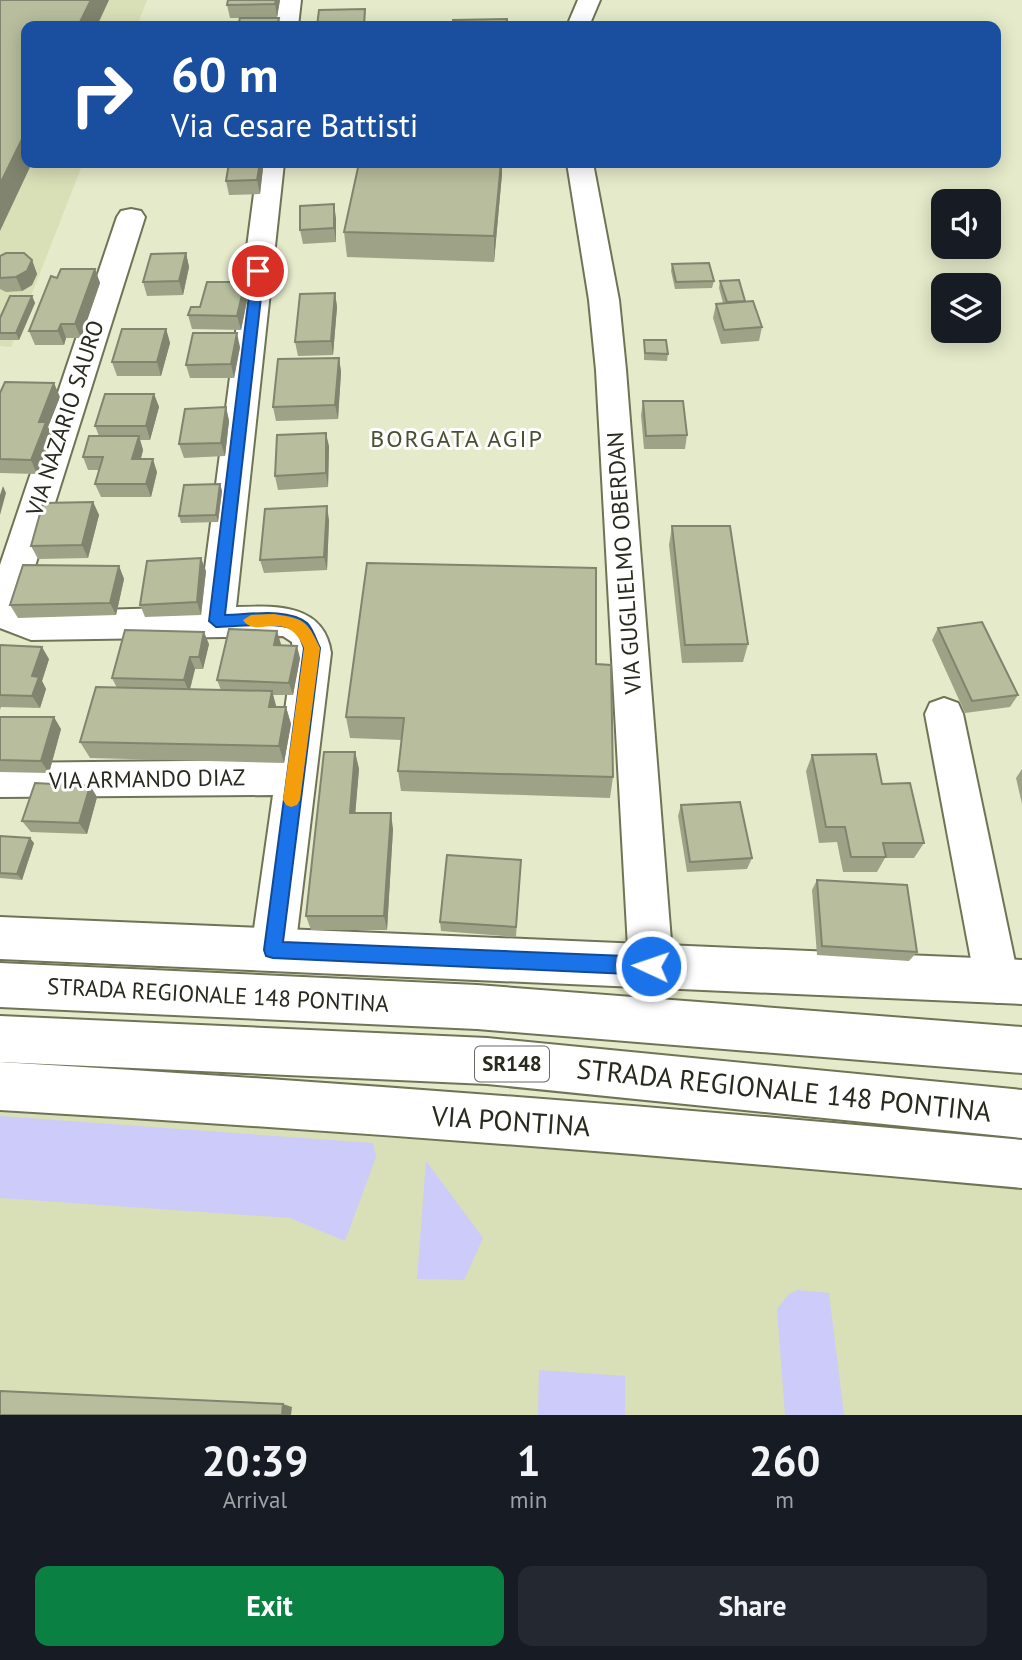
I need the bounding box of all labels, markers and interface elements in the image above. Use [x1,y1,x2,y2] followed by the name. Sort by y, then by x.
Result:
[171,42,278,106] text: 60 m
[56,49,147,140] icon: right
[171,104,418,146] text: Via Cesare Battisti
[931,189,1001,343] map controls
[931,189,1001,259] button: sound
[228,241,288,301] pin
[239,252,277,290] icon: arrive
[931,273,1001,343] button: layers
[19,316,110,520] street label: VIA NAZARIO SAURO
[370,423,544,454] district label: BORGATA AGIP
[600,431,647,696] street label: VIA GUGLIELMO OBERDAN
[48,762,245,795] street label: VIA ARMANDO DIAZ
[614,929,688,1003] position arrow
[46,971,390,1018] street label: STRADA REGIONALE 148 PONTINA
[475,1046,549,1082] road number: SR148
[575,1049,994,1130] street label: STRADA REGIONALE 148 PONTINA
[430,1096,592,1145] street label: VIA PONTINA
[202,1433,308,1488] text: 20:39
[517,1433,540,1488] text: 1
[749,1433,820,1488] text: 260
[223,1485,287,1514] text: Arrival
[510,1485,547,1514] text: min
[775,1485,794,1514] text: m
[35,1566,504,1646] button: Exit
[518,1566,987,1646] button: Share

